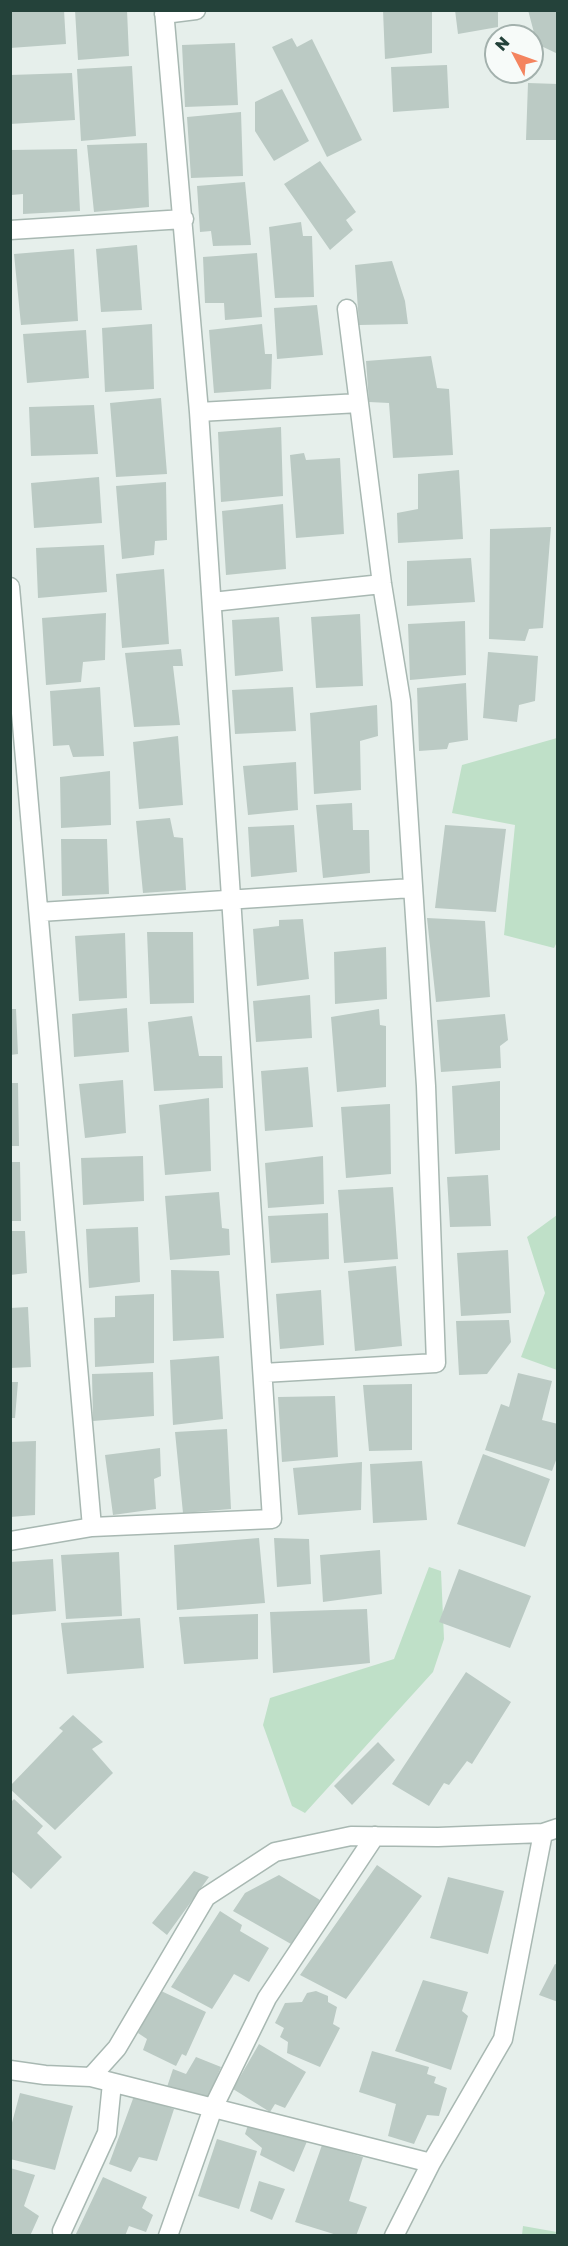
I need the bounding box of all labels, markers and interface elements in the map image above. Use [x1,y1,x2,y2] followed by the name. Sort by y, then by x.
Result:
[484,24,544,84] north arrow
[490,32,513,55] text: N

